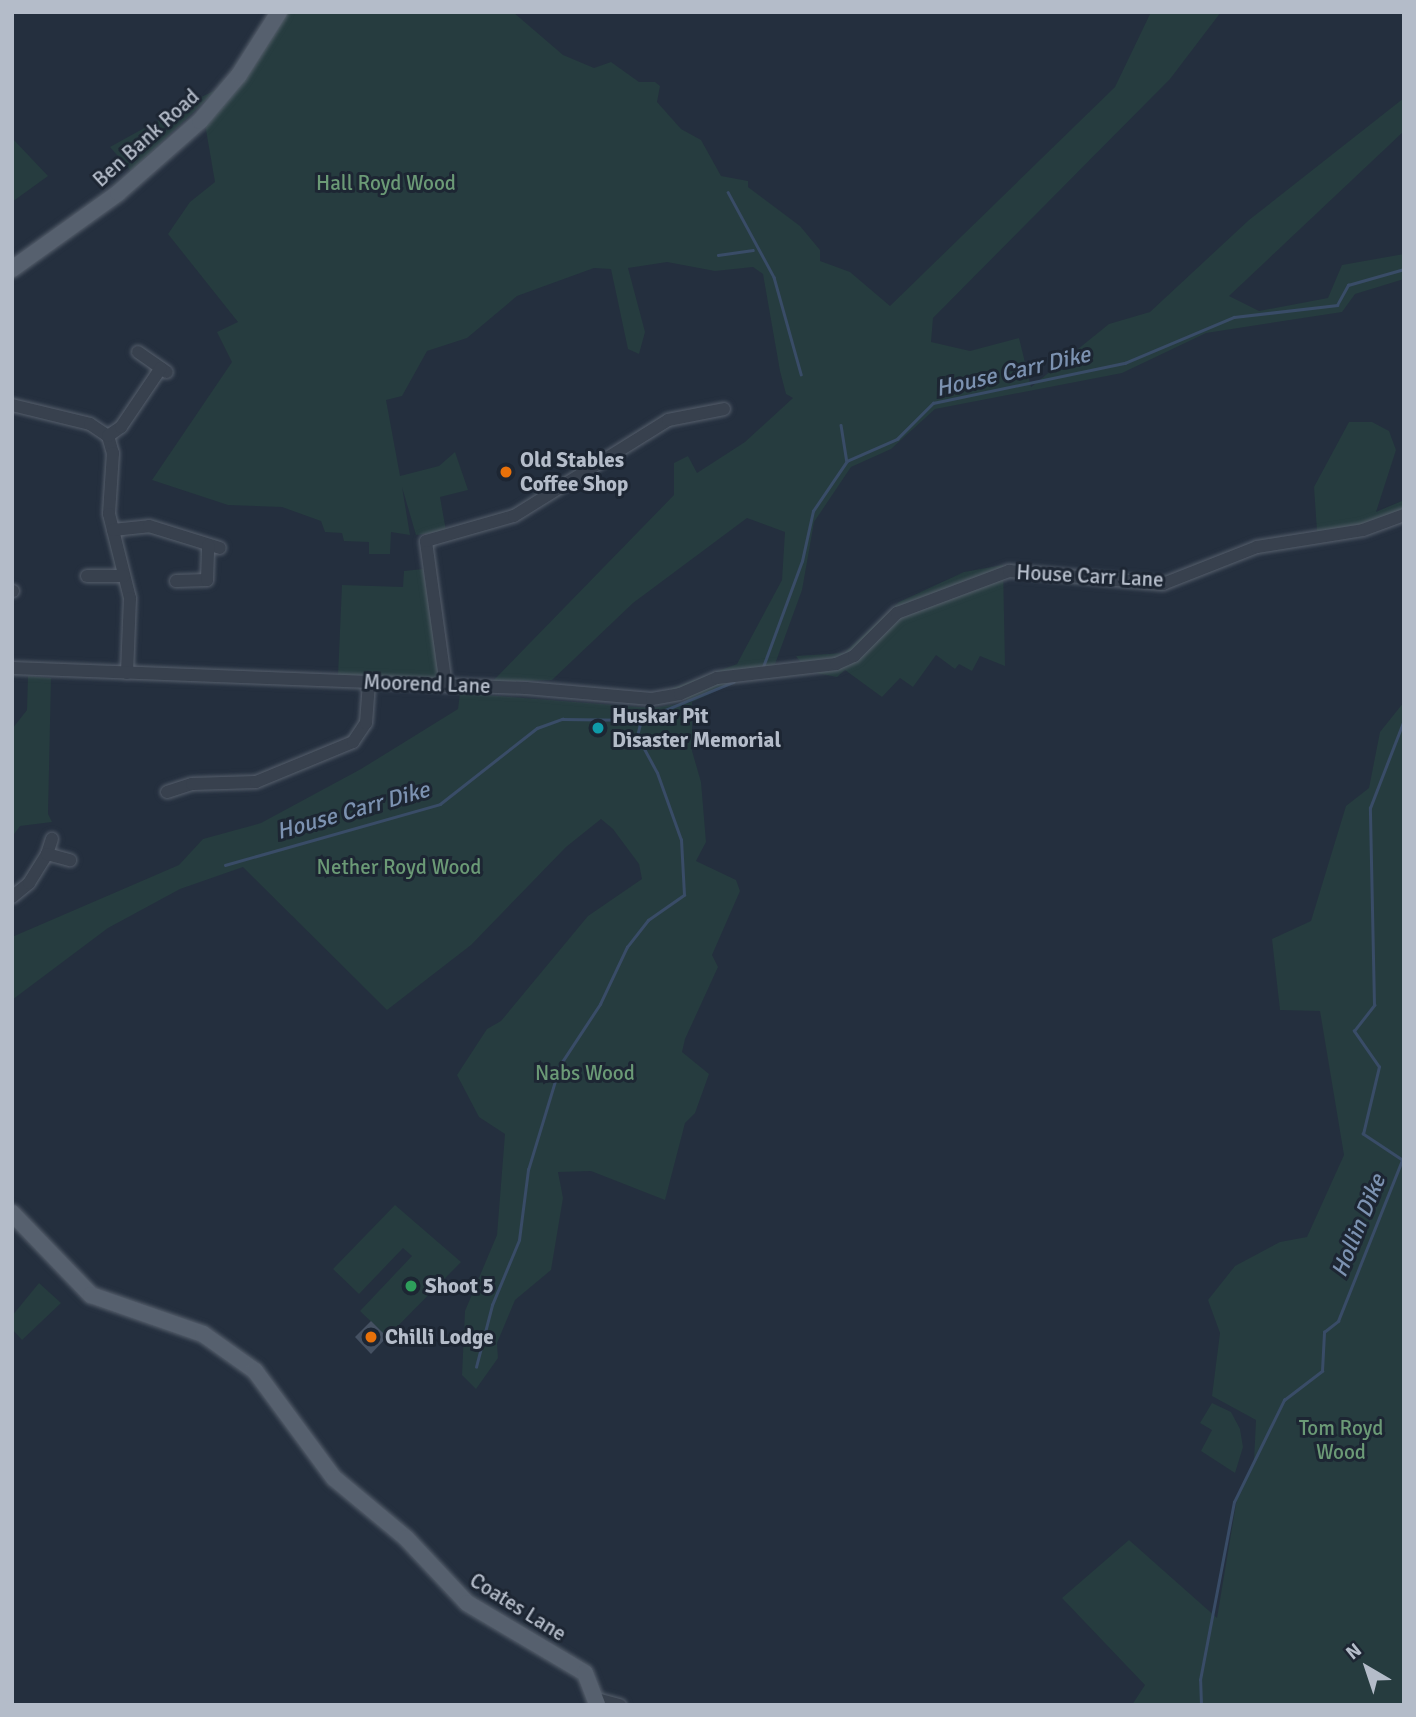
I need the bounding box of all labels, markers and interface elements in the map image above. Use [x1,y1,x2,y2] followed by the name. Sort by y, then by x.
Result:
[88,84,204,192] street label: Ben Bank Road
[316,170,456,196] park label: Hall Royd Wood
[933,341,1093,403] water label: House Carr Dike
[520,447,628,497] place label: Old Stables Coffee Shop
[498,464,514,480] marker: Old Stables Coffee Shop
[1016,560,1164,592] street label: House Carr Lane
[363,669,491,699] street label: Moorend Lane
[612,703,781,753] place label: Huskar Pit Disaster Memorial
[590,720,606,736] marker: Huskar Pit Disaster Memorial
[273,776,433,846] water label: House Carr Dike
[317,854,481,880] park label: Nether Royd Wood
[535,1060,635,1086] park label: Nabs Wood
[1326,1171,1392,1281] water label: Hollin Dike
[425,1273,494,1299] place label: Shoot 5
[403,1278,419,1294] marker: Shoot 5
[385,1324,494,1350] place label: Chilli Lodge
[363,1329,379,1345] marker: Chilli Lodge
[1299,1415,1383,1465] park label: Tom Royd Wood
[465,1568,571,1646] street label: Coates Lane
[1332,1633,1402,1703] north arrow
[1341,1638,1366,1665] text: N

